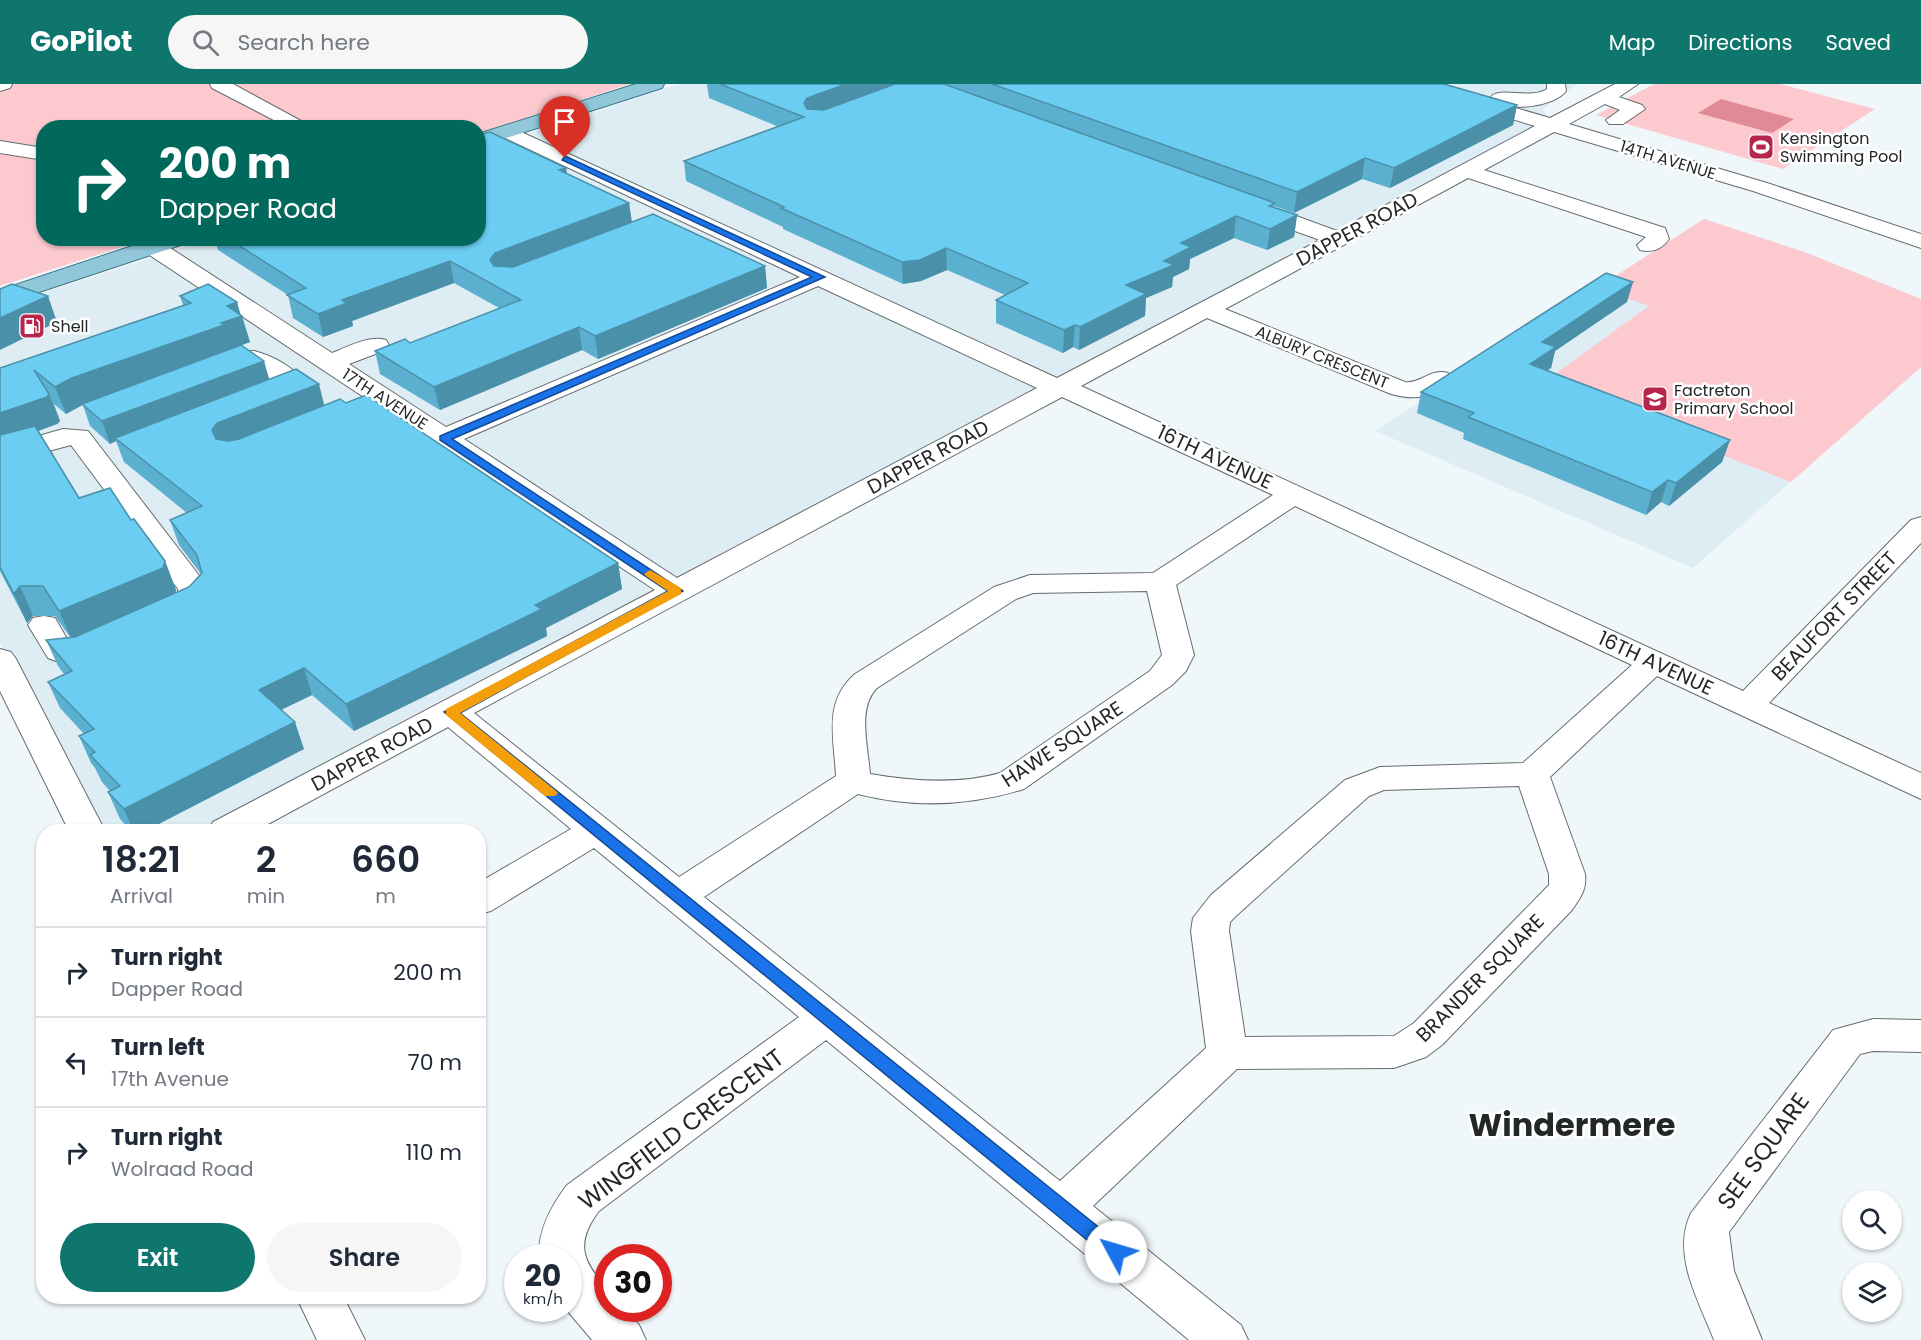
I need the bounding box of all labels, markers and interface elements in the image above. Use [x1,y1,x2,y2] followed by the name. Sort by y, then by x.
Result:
[168,15,588,69] search box
[30,22,132,61] text: GoPilot
[189,26,222,59] icon: search
[237,27,370,58] text: Search here
[1609,28,1655,57] text: Map
[1688,28,1792,57] text: Directions
[1825,28,1891,57] text: Saved
[539,96,590,158] pin
[548,105,581,138] icon: arrive
[1780,127,1902,168] place label: Kensington Swimming Pool
[1746,132,1776,162] sports icon: Kensington Swimming Pool
[159,134,291,193] text: 200 m
[1617,134,1719,186] street label: 14TH AVENUE
[60,144,138,222] icon: right
[1291,185,1423,273] street label: DAPPER ROAD
[159,190,337,227] text: Dapper Road
[17,311,47,341] fuel station icon: Shell
[51,315,88,338] place label: Shell
[1252,320,1392,394] street label: ALBURY CRESCENT
[338,363,432,435] street label: 17TH AVENUE
[1674,379,1793,420] place label: Factreton Primary School
[1640,384,1670,414] school or university icon: Factreton Primary School
[862,413,994,501] street label: DAPPER ROAD
[1153,418,1277,496] street label: 16TH AVENUE
[1765,545,1903,687] street label: BEAUFORT STREET
[1594,624,1718,702] street label: 16TH AVENUE
[996,694,1128,794] street label: HAWE SQUARE
[306,710,438,798] street label: DAPPER ROAD
[102,834,181,885] text: 18:21
[256,834,276,885] text: 2
[351,834,420,885] text: 660
[110,882,173,910] text: Arrival
[247,882,285,910] text: min
[375,882,396,910] text: m
[1410,908,1550,1048] street label: BRANDER SQUARE
[111,942,222,973] text: Turn right
[60,956,93,989] icon: right
[393,957,462,988] text: 200 m
[111,975,243,1003] text: Dapper Road
[111,1032,205,1063] text: Turn left
[572,1041,790,1217] street label: WINGFIELD CRESCENT
[60,1046,93,1079] icon: left
[408,1047,462,1078] text: 70 m
[111,1065,229,1093] text: 17th Avenue
[1709,1086,1817,1216] street label: SEE SQUARE
[1469,1102,1675,1147] district label: Windermere
[111,1122,222,1153] text: Turn right
[60,1136,93,1169] icon: right
[406,1137,462,1168] text: 110 m
[111,1155,254,1183] text: Wolraad Road
[1842,1190,1902,1322] map controls
[1842,1190,1902,1250] button: search
[1084,1220,1148,1284] position arrow
[60,1223,255,1292] button: Exit
[267,1223,462,1292] button: Share
[594,1244,672,1322] speed limit sign: 30
[525,1254,561,1297] text: 20
[1842,1262,1902,1322] button: layers
[523,1288,563,1309] text: km/h

